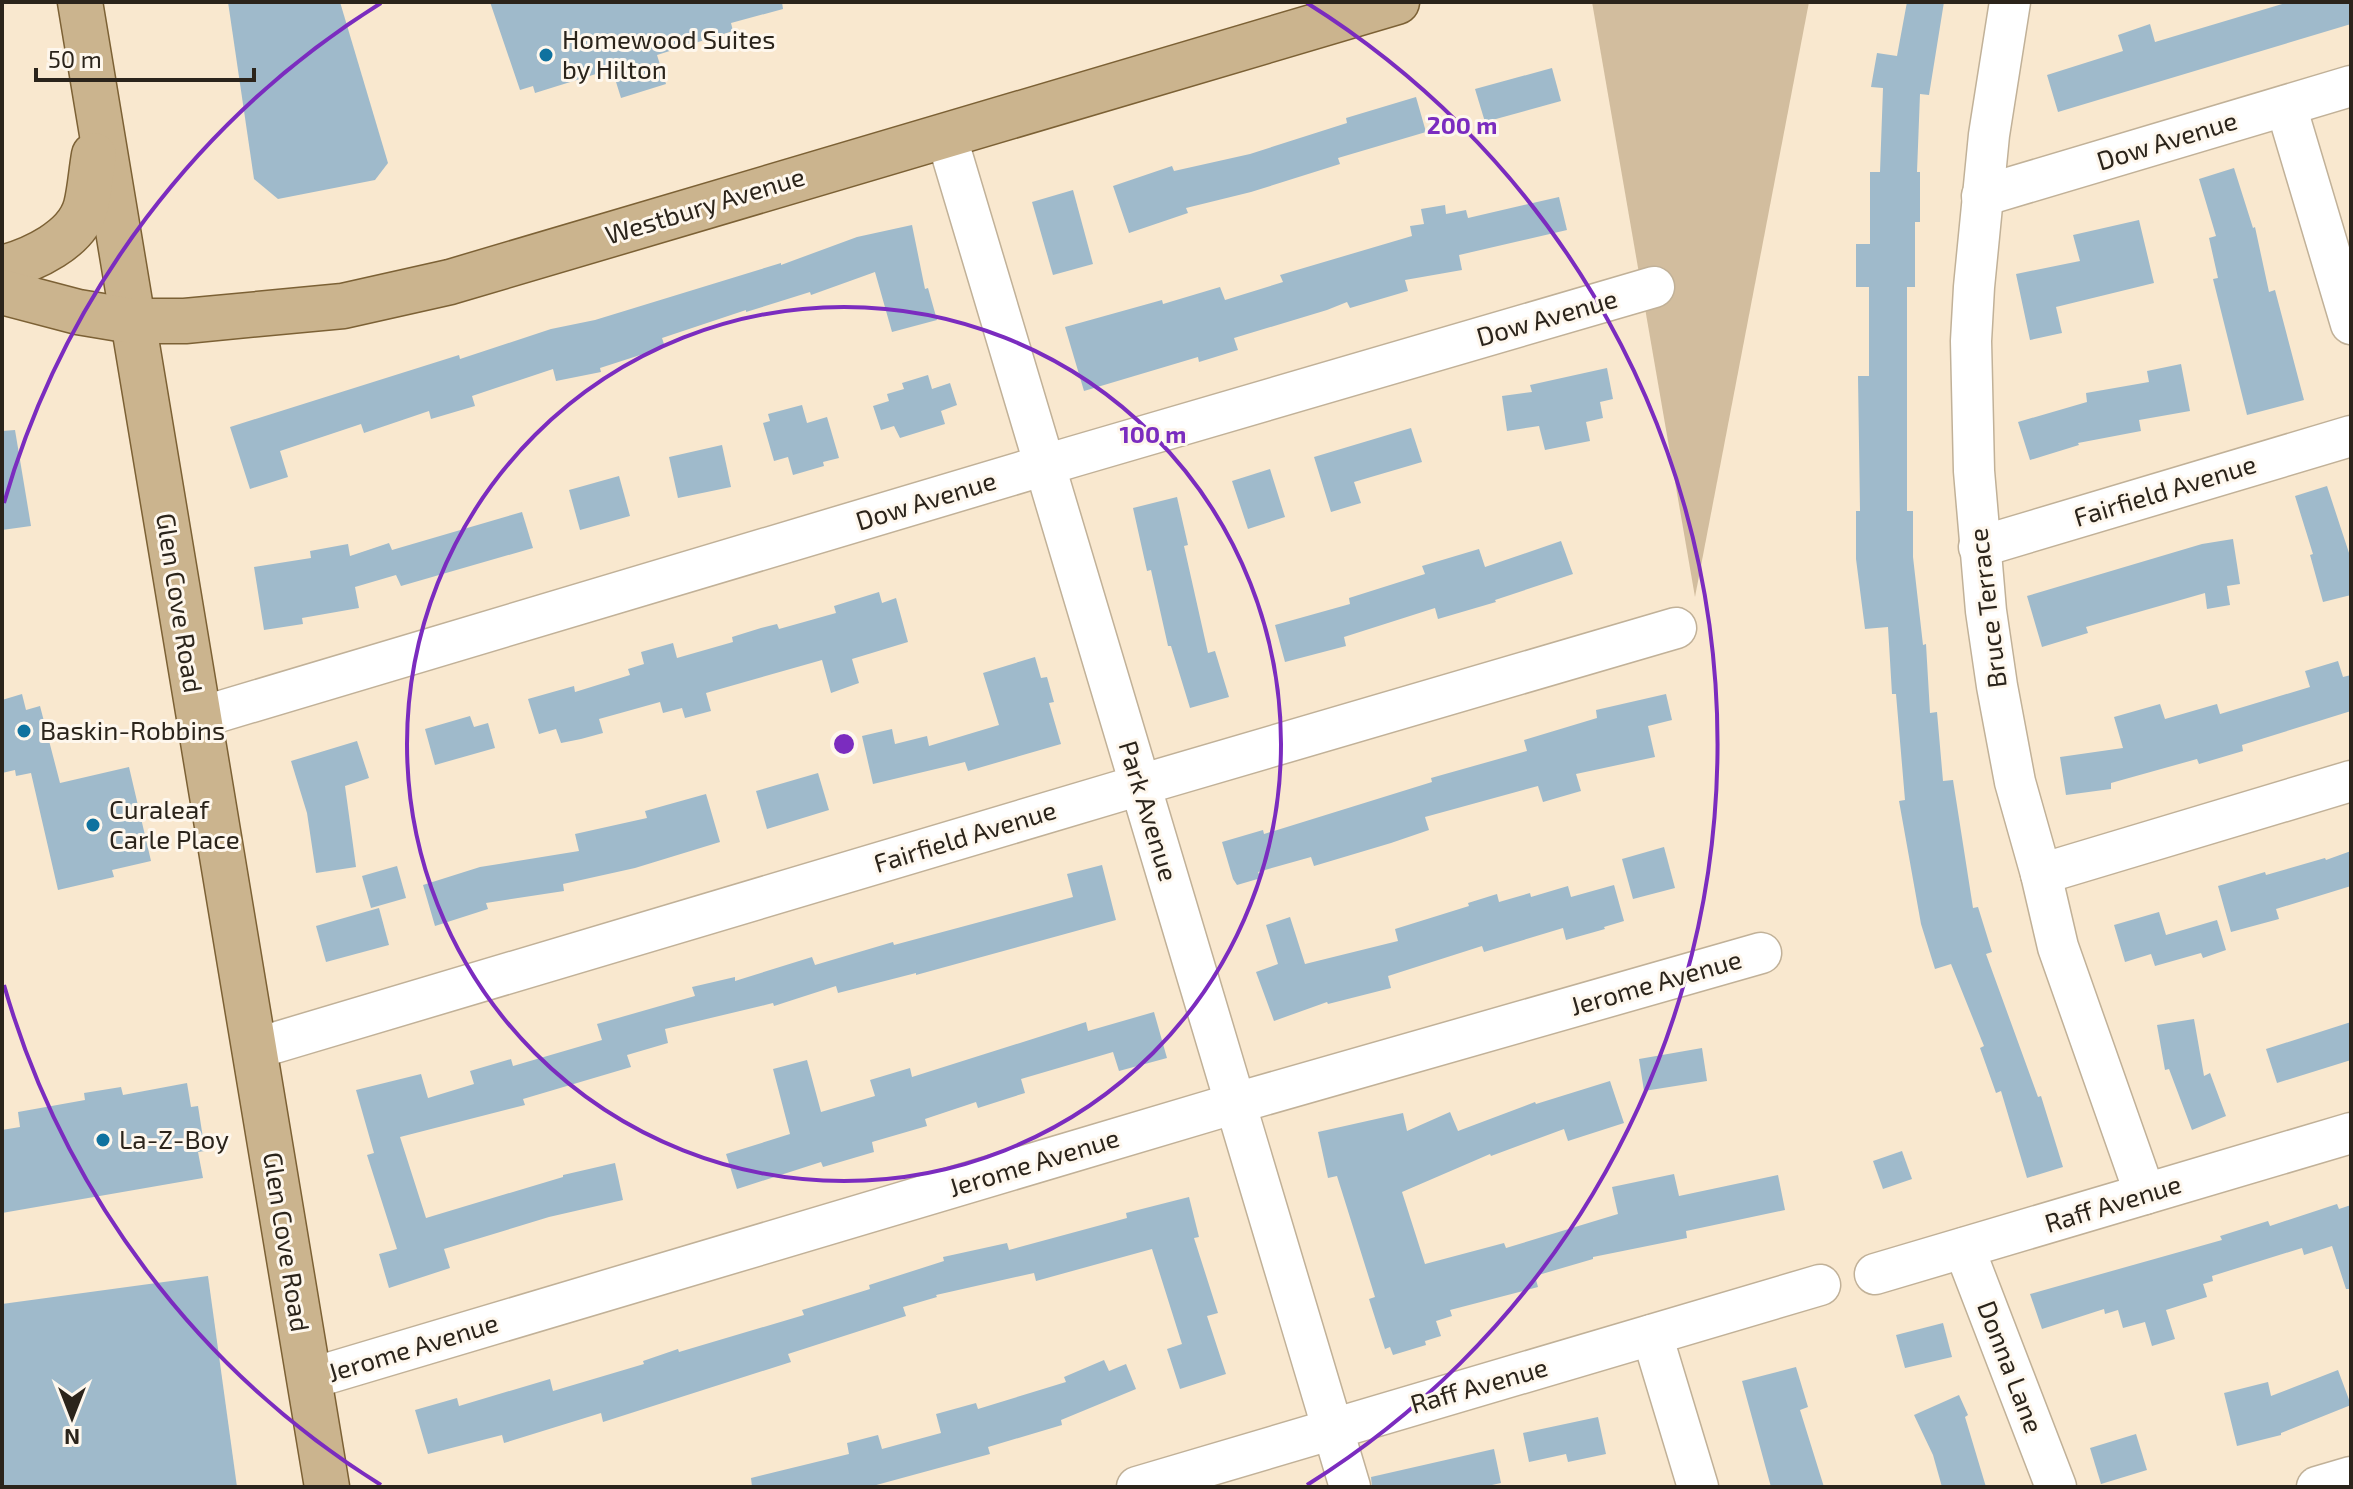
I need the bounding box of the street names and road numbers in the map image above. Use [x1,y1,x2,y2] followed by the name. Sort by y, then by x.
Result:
[2093,104,2241,176] street label: Dow Avenue
[601,160,808,250] street label: Westbury Avenue
[1473,282,1621,351] street label: Dow Avenue
[2070,447,2260,532] street label: Fairfield Avenue
[852,464,1000,536] street label: Dow Avenue
[151,511,210,695] street label: Glen Cove Road
[1961,526,2012,690] street label: Bruce Terrace
[1113,737,1185,885] street label: Park Avenue
[870,793,1060,878] street label: Fairfield Avenue
[1566,942,1745,1021] street label: Jerome Avenue
[945,1121,1123,1202] street label: Jerome Avenue
[258,1150,317,1334] street label: Glen Cove Road
[2041,1167,2185,1238] street label: Raff Avenue
[1972,1296,2051,1437] street label: Donna Lane
[324,1306,502,1387] street label: Jerome Avenue
[1406,1350,1551,1419] street label: Raff Avenue

